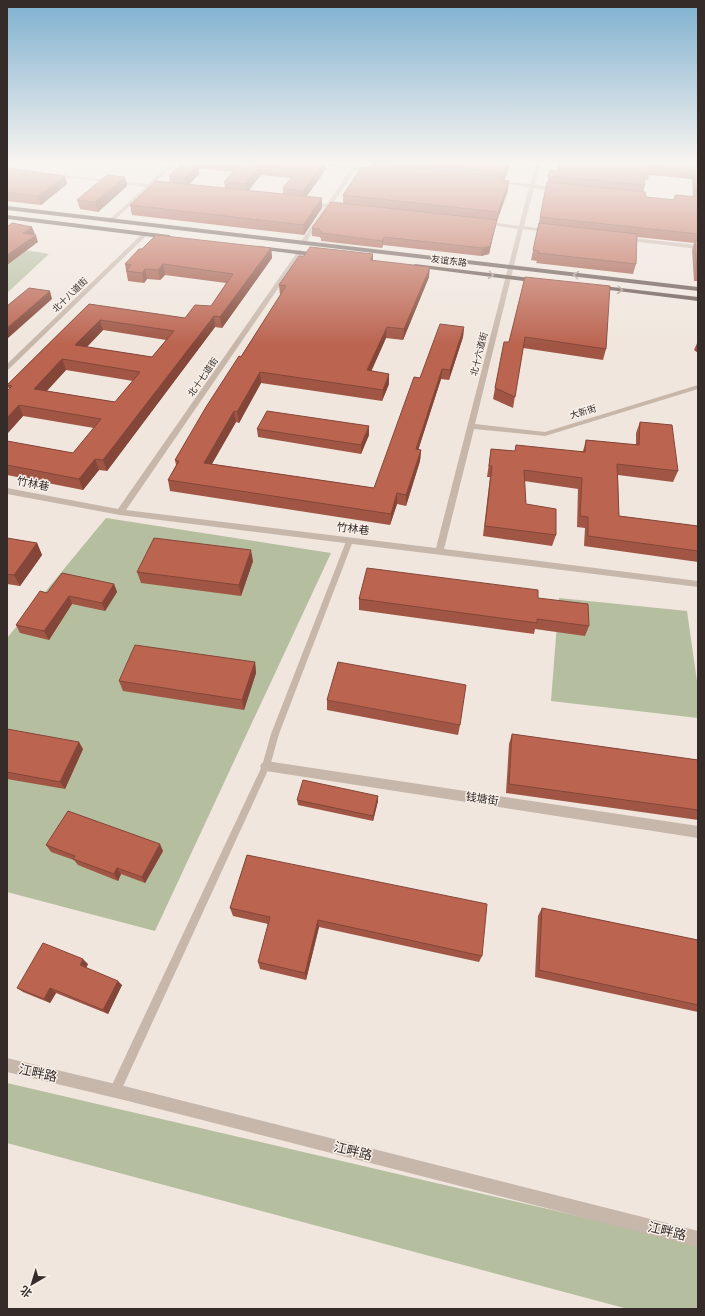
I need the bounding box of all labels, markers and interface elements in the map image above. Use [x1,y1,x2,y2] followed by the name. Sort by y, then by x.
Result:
[431,254,467,268] street label: 友谊东路
[487,270,494,279] one-way arrow
[573,271,579,280] one-way arrow
[50,276,90,314] street label: 北十八道街
[617,285,623,294] one-way arrow
[469,331,489,377] street label: 北十六道街
[186,356,220,398] street label: 北十七道街
[569,403,597,421] street label: 大新街
[16,474,50,494] street label: 竹林巷
[336,521,370,537] street label: 竹林巷
[465,790,499,808] street label: 钱塘街
[17,1061,59,1085] street label: 江畔路
[332,1139,374,1163] street label: 江畔路
[646,1219,688,1243] street label: 江畔路
[12,1264,52,1304] north arrow
[18,1283,34,1300] text: 北

